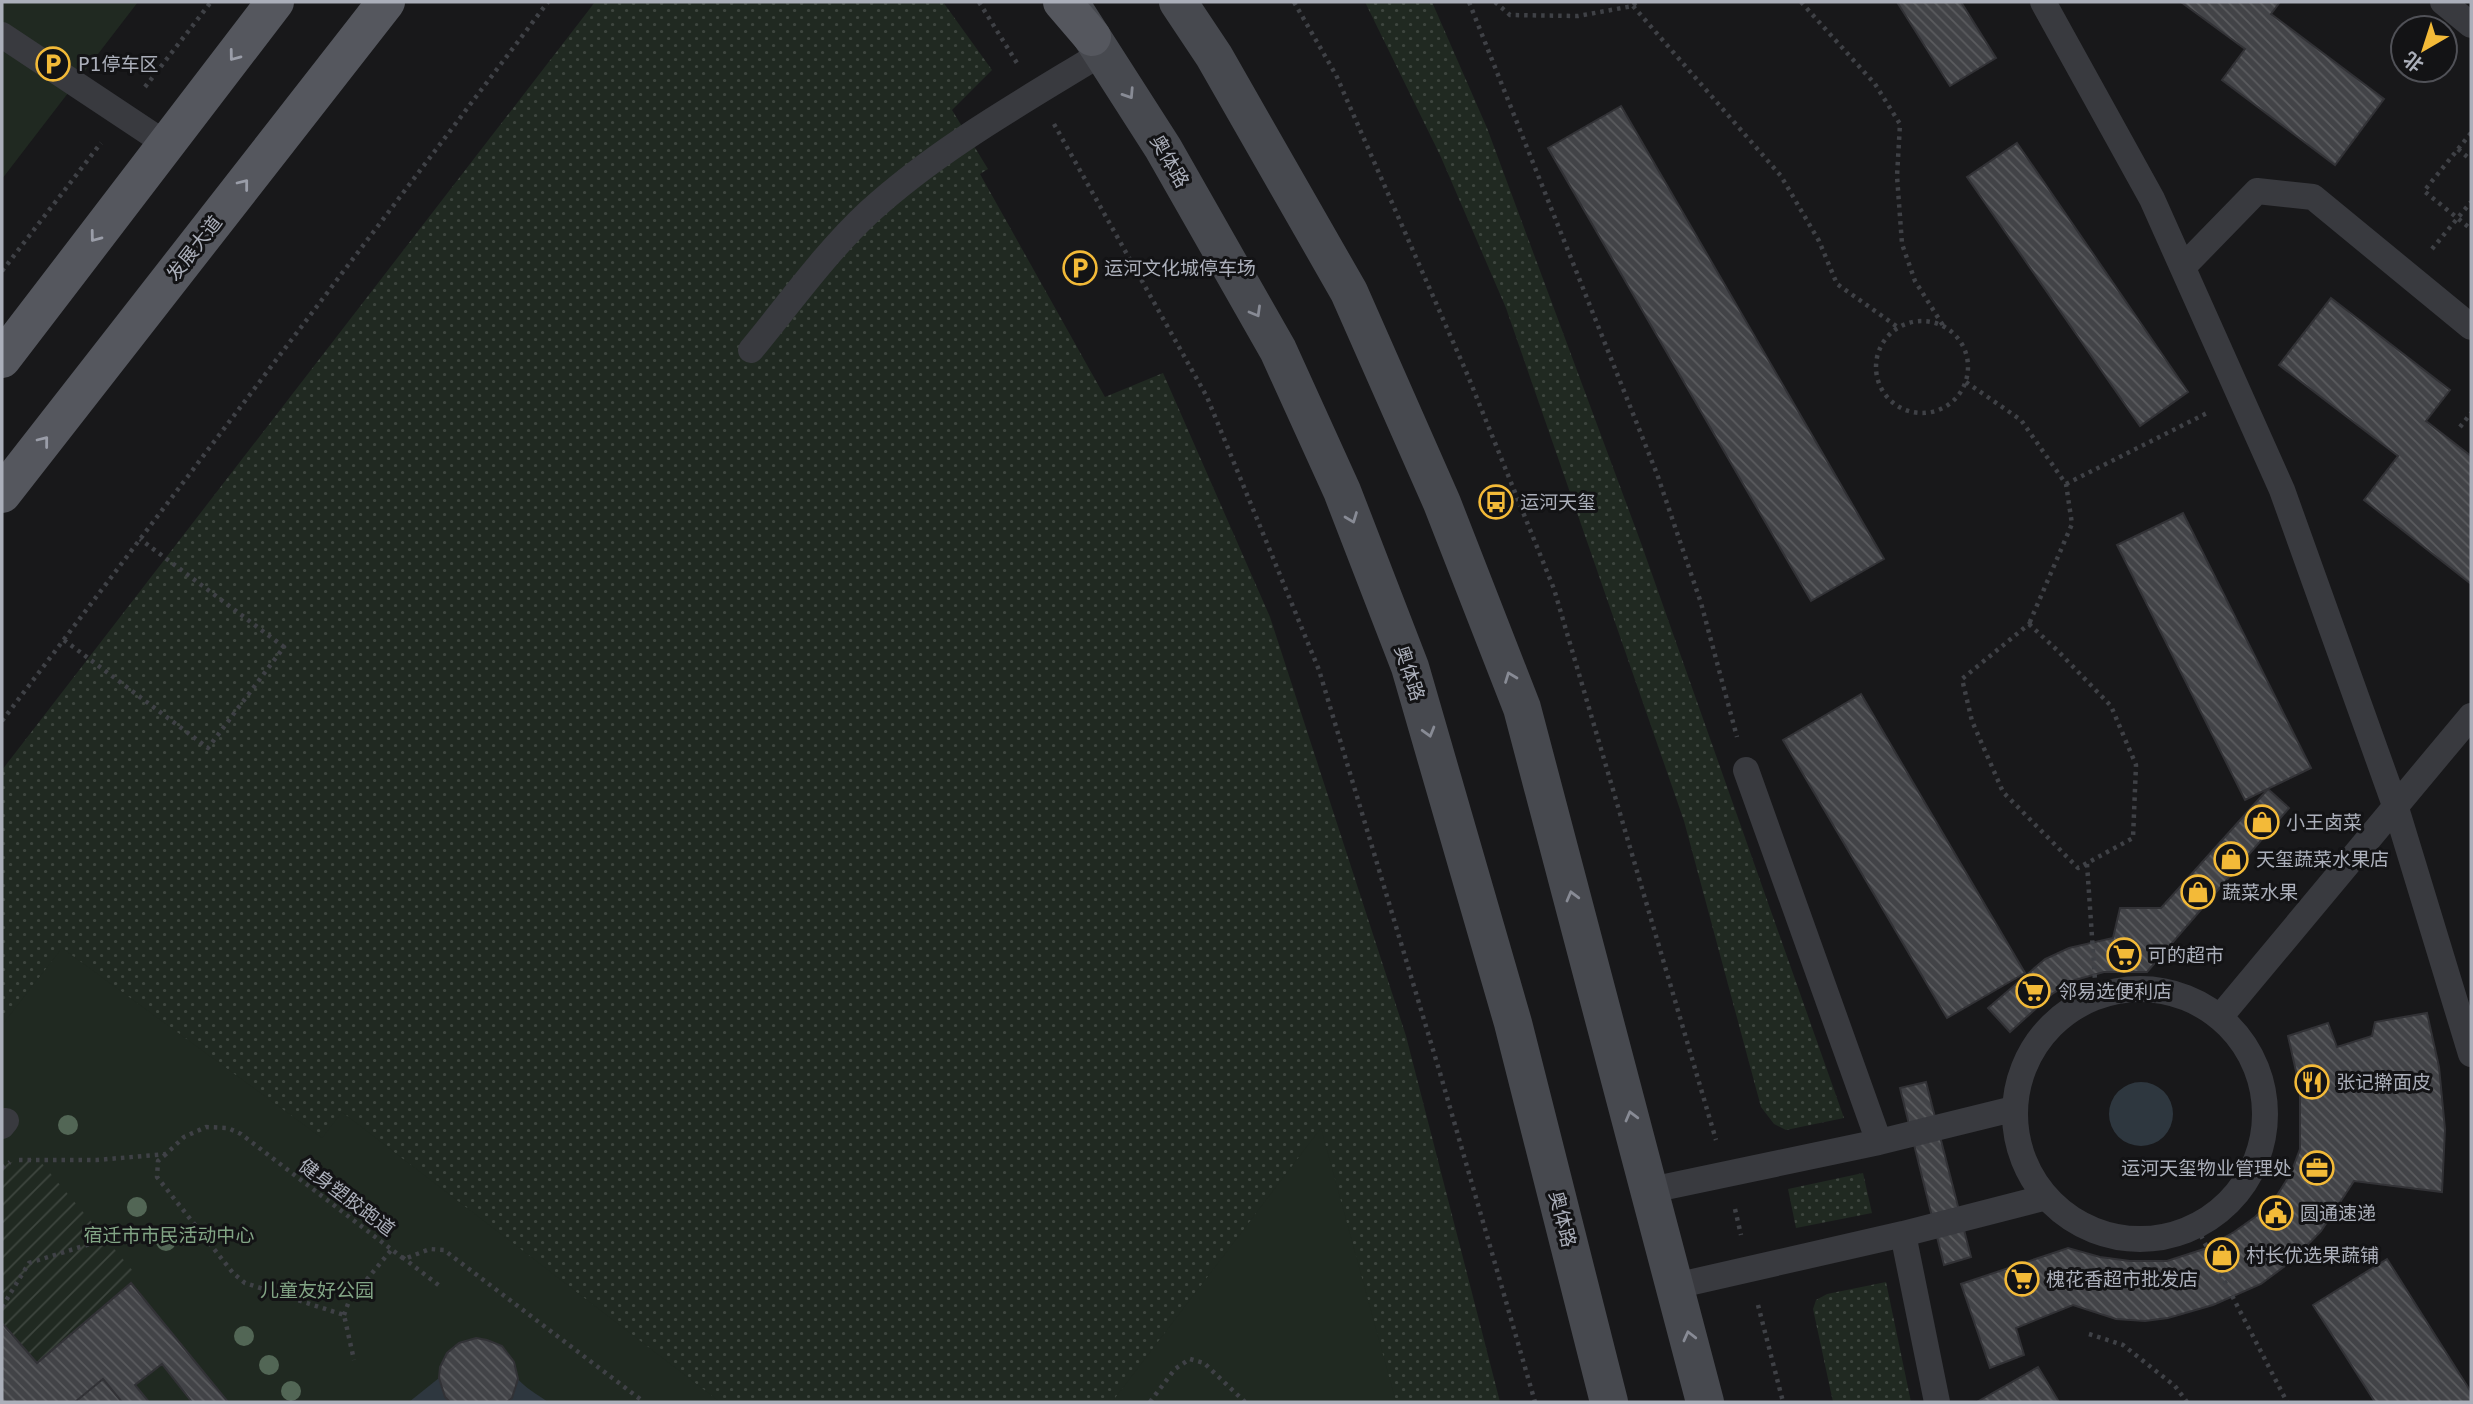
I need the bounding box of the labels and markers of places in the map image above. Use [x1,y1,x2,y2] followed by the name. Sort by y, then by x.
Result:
[34,45,72,83] parking icon: P1停车区
[78,53,159,75] place label: P1停车区
[1061,249,1099,287] parking icon: 运河文化城停车场
[1104,257,1256,279] place label: 运河文化城停车场
[1477,483,1515,521] bus stop icon: 运河天玺
[1520,491,1596,513] place label: 运河天玺
[2243,803,2281,841] shop icon: 小王卤菜
[2286,811,2362,833] place label: 小王卤菜
[2212,840,2250,878] shop icon: 天玺蔬菜水果店
[2256,848,2389,870] place label: 天玺蔬菜水果店
[2179,873,2217,911] shop icon: 蔬菜水果
[2222,881,2298,903] place label: 蔬菜水果
[2105,936,2143,974] supermarket icon: 可的超市
[2148,944,2224,966] place label: 可的超市
[2014,972,2052,1010] supermarket icon: 邻易选便利店
[2058,980,2172,1002] place label: 邻易选便利店
[2293,1063,2331,1101] restaurant icon: 张记擀面皮
[2336,1071,2431,1093] place label: 张记擀面皮
[2298,1149,2336,1187] office icon: 运河天玺物业管理处
[2121,1157,2292,1179] place label: 运河天玺物业管理处
[2257,1194,2295,1232] public building icon: 圆通速递
[2300,1202,2376,1224] place label: 圆通速递
[2203,1236,2241,1274] shop icon: 村长优选果蔬铺
[2246,1244,2379,1266] place label: 村长优选果蔬铺
[2003,1260,2041,1298] supermarket icon: 槐花香超市批发店
[2046,1268,2198,1290] place label: 槐花香超市批发店

